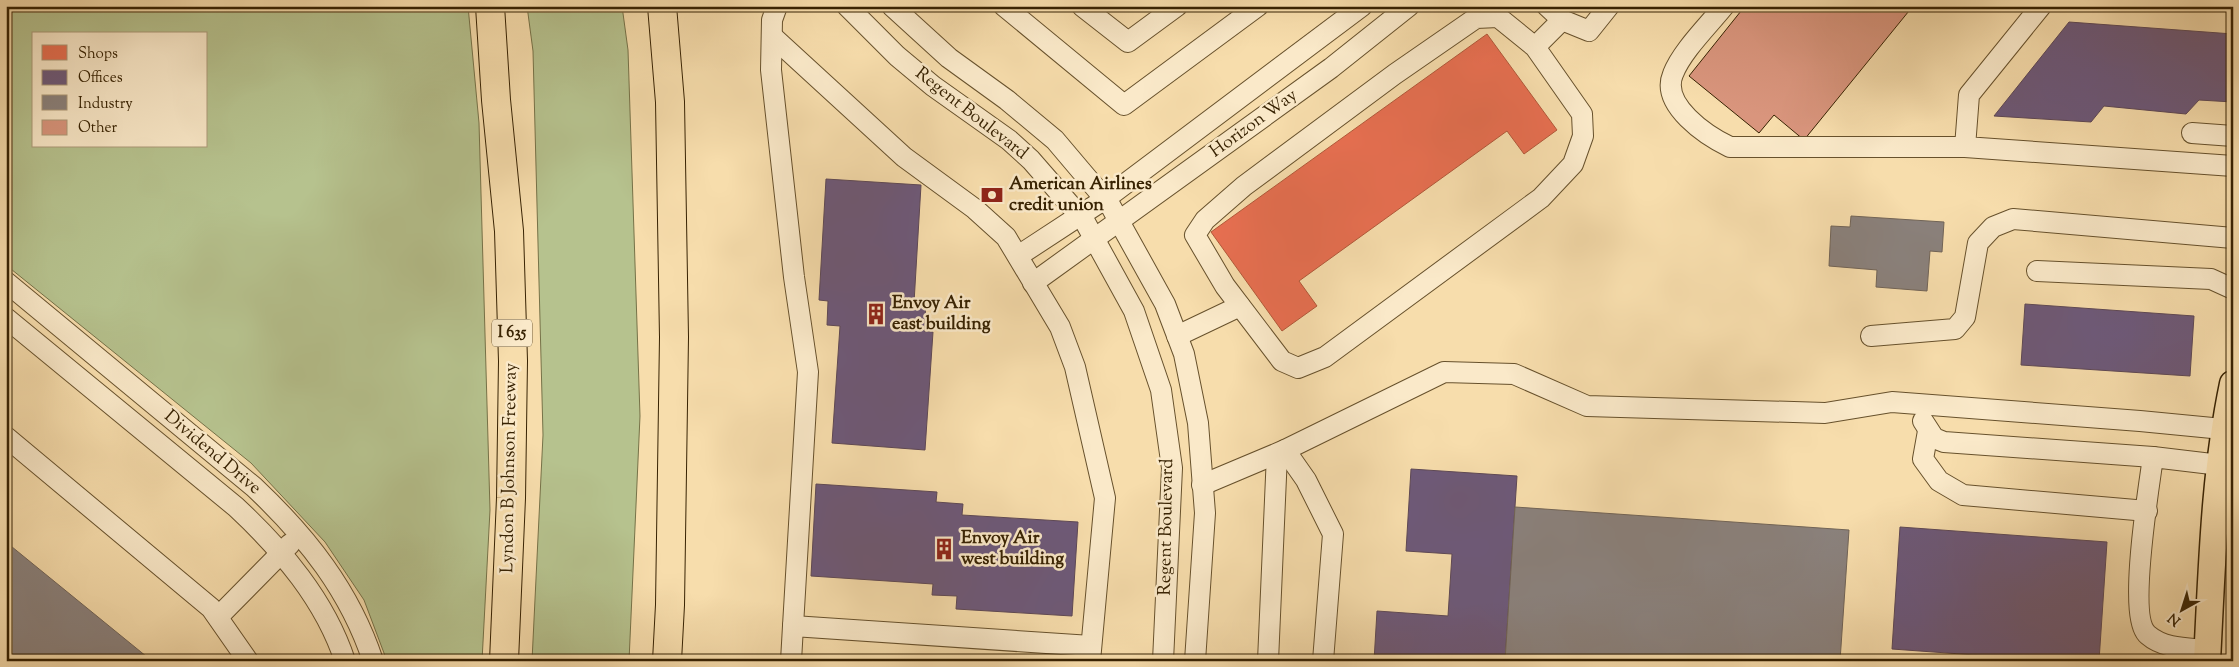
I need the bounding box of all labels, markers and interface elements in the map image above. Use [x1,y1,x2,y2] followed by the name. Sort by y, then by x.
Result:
[32,32,208,148] legend
[78,44,118,65] text: Shops
[909,62,1033,166] street label: Regent Boulevard
[78,68,123,89] text: Offices
[1205,83,1303,165] street label: Horizon Way
[78,94,133,115] text: Industry
[78,118,118,139] text: Other
[1009,172,1152,219] place label: American Airlines credit union
[979,182,1005,208] bank icon: American Airlines credit union
[892,291,991,338] place label: Envoy Air east building
[863,301,889,327] building icon: Envoy Air east building
[492,319,532,346] road number: I 635
[495,363,525,573] street label: Lyndon B Johnson Freeway
[158,405,266,501] street label: Dividend Drive
[1153,458,1181,596] street label: Regent Boulevard
[961,526,1064,573] place label: Envoy Air west building
[931,536,957,562] building icon: Envoy Air west building
[2156,584,2206,634] north arrow
[2164,607,2186,630] text: N

